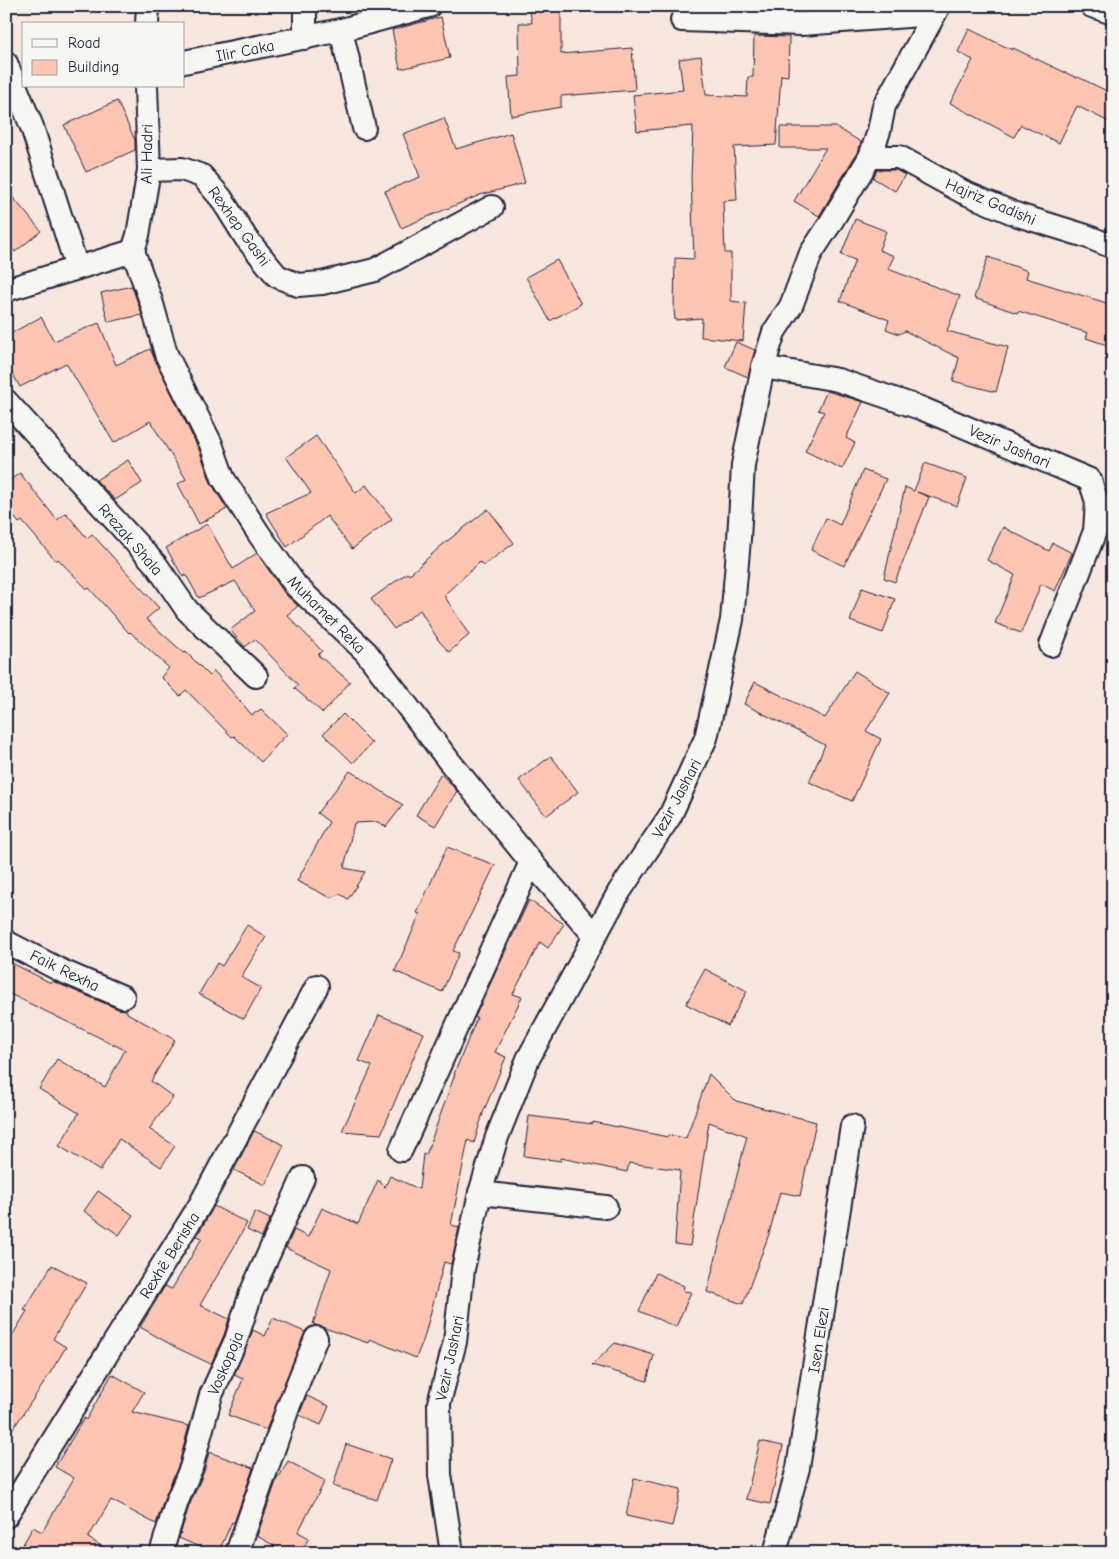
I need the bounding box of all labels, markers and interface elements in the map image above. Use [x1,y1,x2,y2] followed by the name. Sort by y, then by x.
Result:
[22,22,185,88] legend
[68,34,100,52] text: Road
[215,37,276,65] street label: Ilir Caka
[68,58,119,76] text: Building
[137,124,157,184] street label: Ali Hadri
[943,175,1039,229] street label: Hajriz Gadishi
[204,183,274,270] street label: Rexhep Gashi
[966,422,1053,472] street label: Vezir Jashari
[94,500,166,579] street label: Rrezak Shala
[284,572,369,657] street label: Muhamet Reka
[649,756,705,841] street label: Vezir Jashari
[27,946,102,995] street label: Faik Rexha
[136,1209,204,1302] street label: Rexhë Berisha
[805,1306,833,1375] street label: Isen Elezi
[432,1314,468,1403] street label: Vezir Jashari
[204,1329,247,1398] street label: Voskopoja

